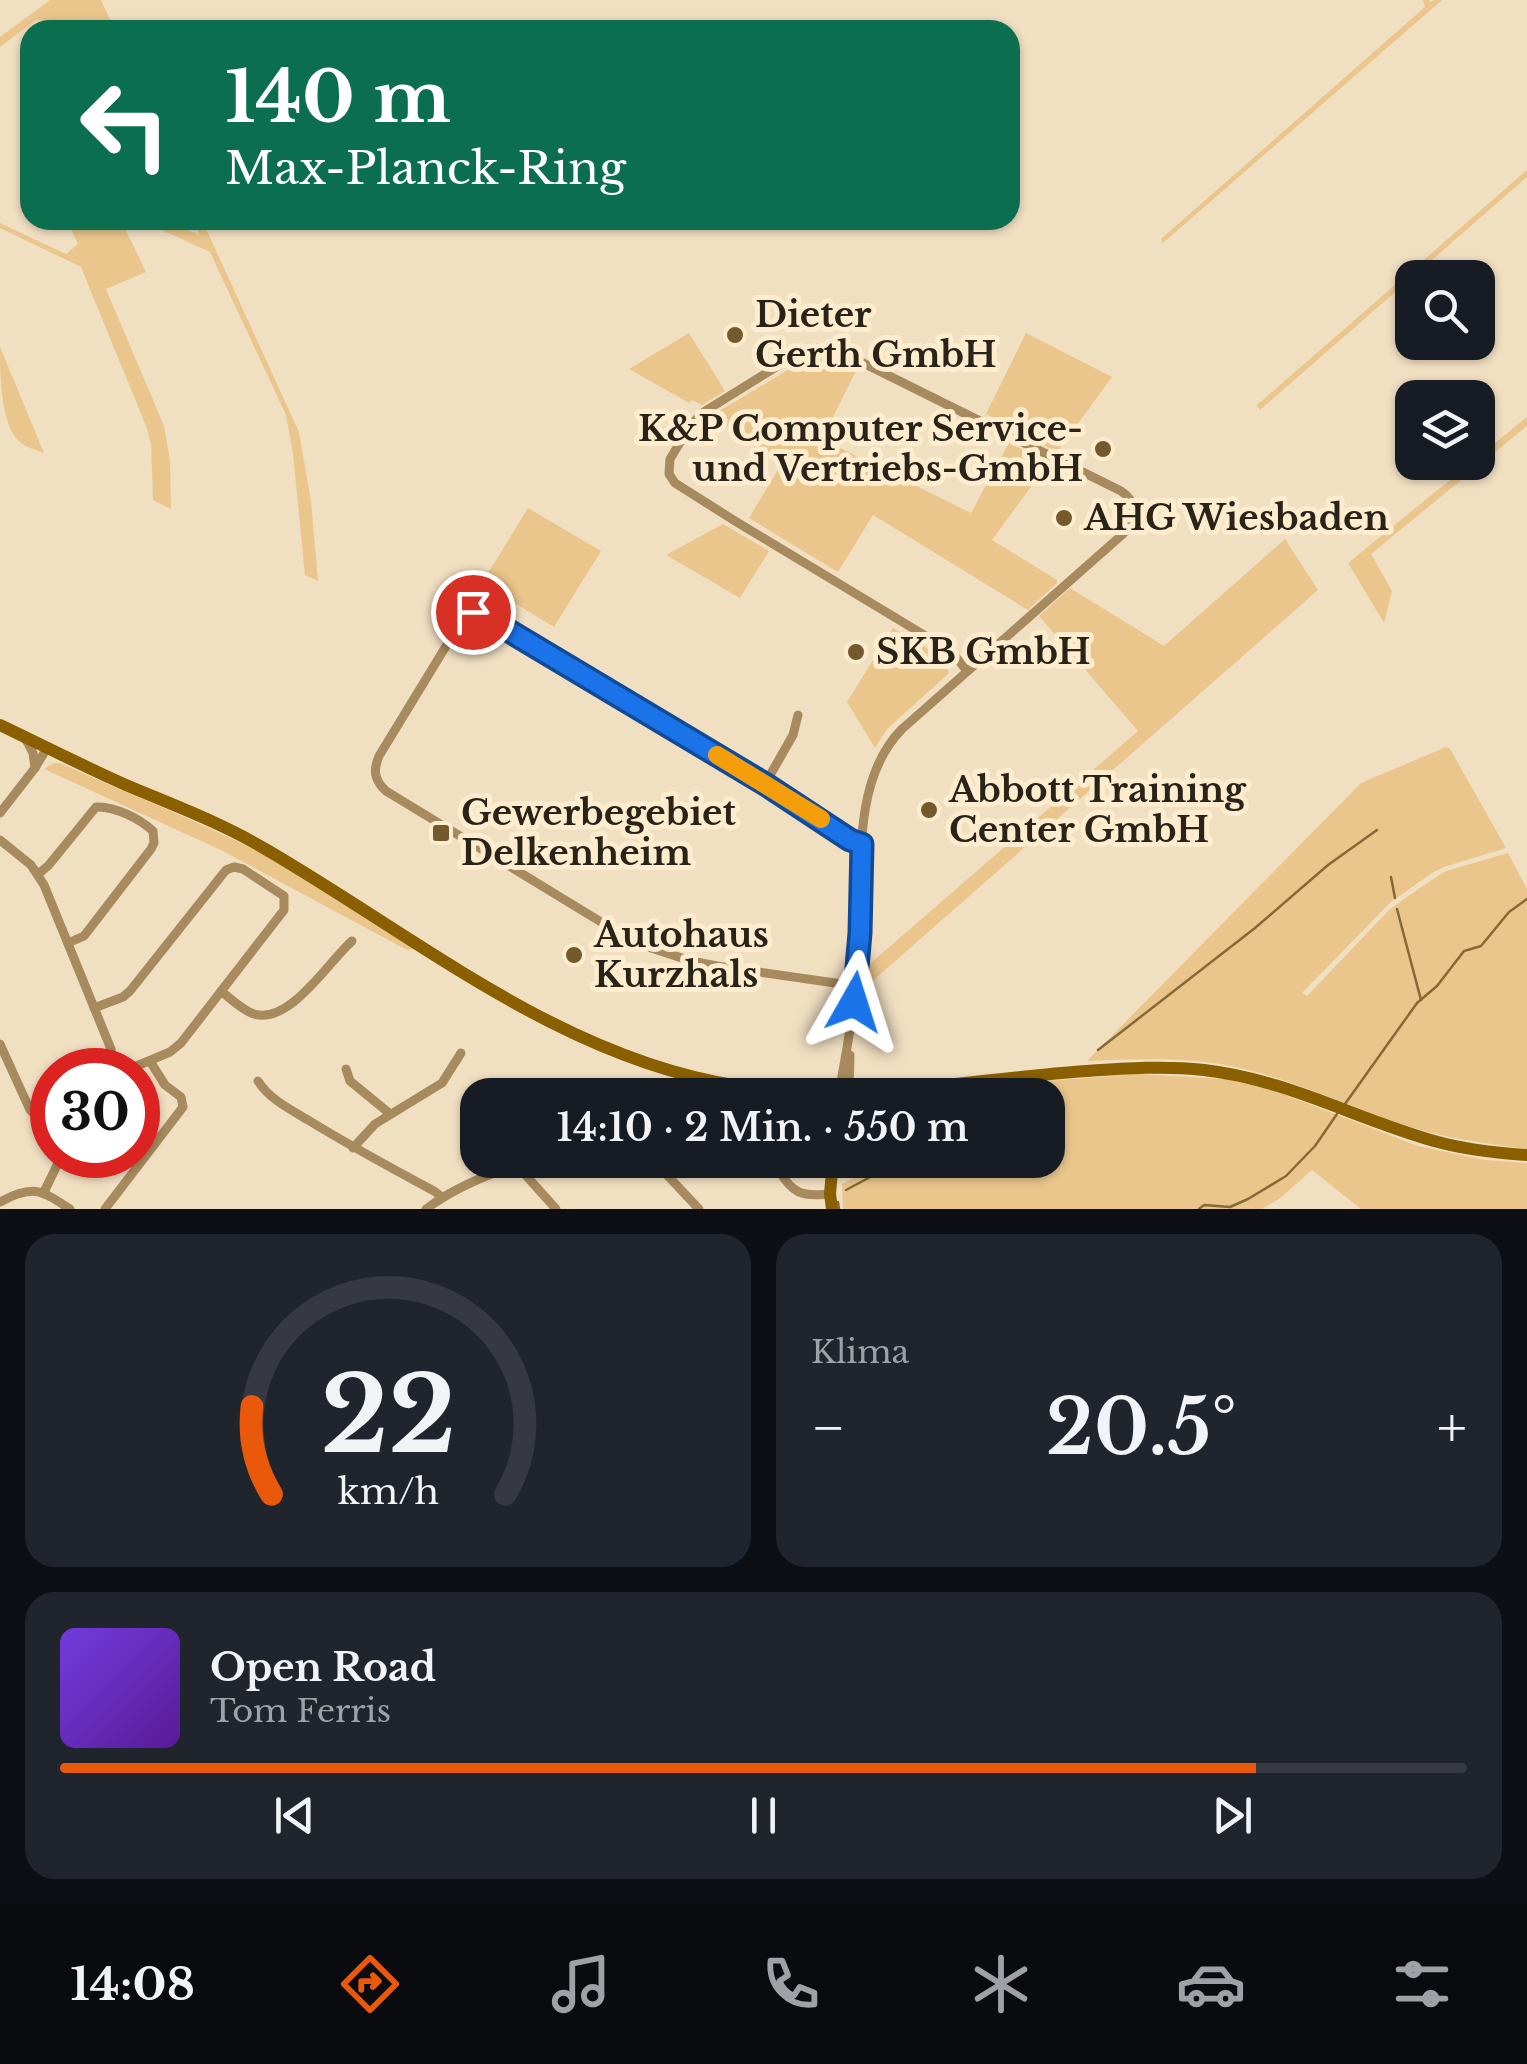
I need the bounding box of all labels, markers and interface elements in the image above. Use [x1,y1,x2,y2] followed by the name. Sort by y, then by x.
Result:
[225,54,451,141] text: 140 m
[60,60,190,190] icon: left
[225,140,626,196] text: Max-Planck-Ring
[1395,260,1495,480] map controls
[1395,260,1495,360] button: search
[755,293,997,376] place label: Dieter Gerth GmbH
[724,324,746,346] marker: Dieter Gerth GmbH
[1395,380,1495,480] button: layers
[638,407,1083,490] place label: K&P Computer Service- und Vertriebs-GmbH
[1092,438,1114,460] marker: K&P Computer Service- und Vertriebs-GmbH
[1083,496,1389,539] place label: AHG Wiesbaden
[1053,507,1075,529] marker: AHG Wiesbaden
[431,570,516,655] pin
[446,585,501,640] icon: arrive
[876,630,1090,673] place label: SKB GmbH
[845,641,867,663] marker: SKB GmbH
[948,768,1247,851] place label: Abbott Training Center GmbH
[461,791,736,874] place label: Gewerbegebiet Delkenheim
[918,799,940,821] marker: Abbott Training Center GmbH
[430,822,452,844] marker: Gewerbegebiet Delkenheim
[593,913,769,996] place label: Autohaus Kurzhals
[563,944,585,966] marker: Autohaus Kurzhals
[802,950,906,1054] position arrow
[30,1048,160,1178] speed limit sign: 30
[556,1104,969,1151] text: 14:10 · 2 Min. · 550 m
[811,1332,909,1372] text: Klima
[320,1351,456,1480] text: 22
[1046,1381,1237,1474] text: 20.5°
[811,1394,846,1462] text: −
[1437,1394,1467,1462] text: +
[337,1469,439,1514] text: km/h
[210,1644,436,1691] text: Open Road
[210,1691,391,1731] text: Tom Ferris
[267,1788,322,1843] icon: previous
[736,1788,791,1843] icon: pause
[1205,1788,1260,1843] icon: next
[335,1949,405,2019] icon: directions
[546,1949,616,2019] icon: music
[756,1949,826,2019] icon: phone
[966,1949,1036,2019] icon: climate
[1176,1949,1246,2019] icon: car
[1387,1949,1457,2019] icon: filters
[70,1956,195,2012] text: 14:08

